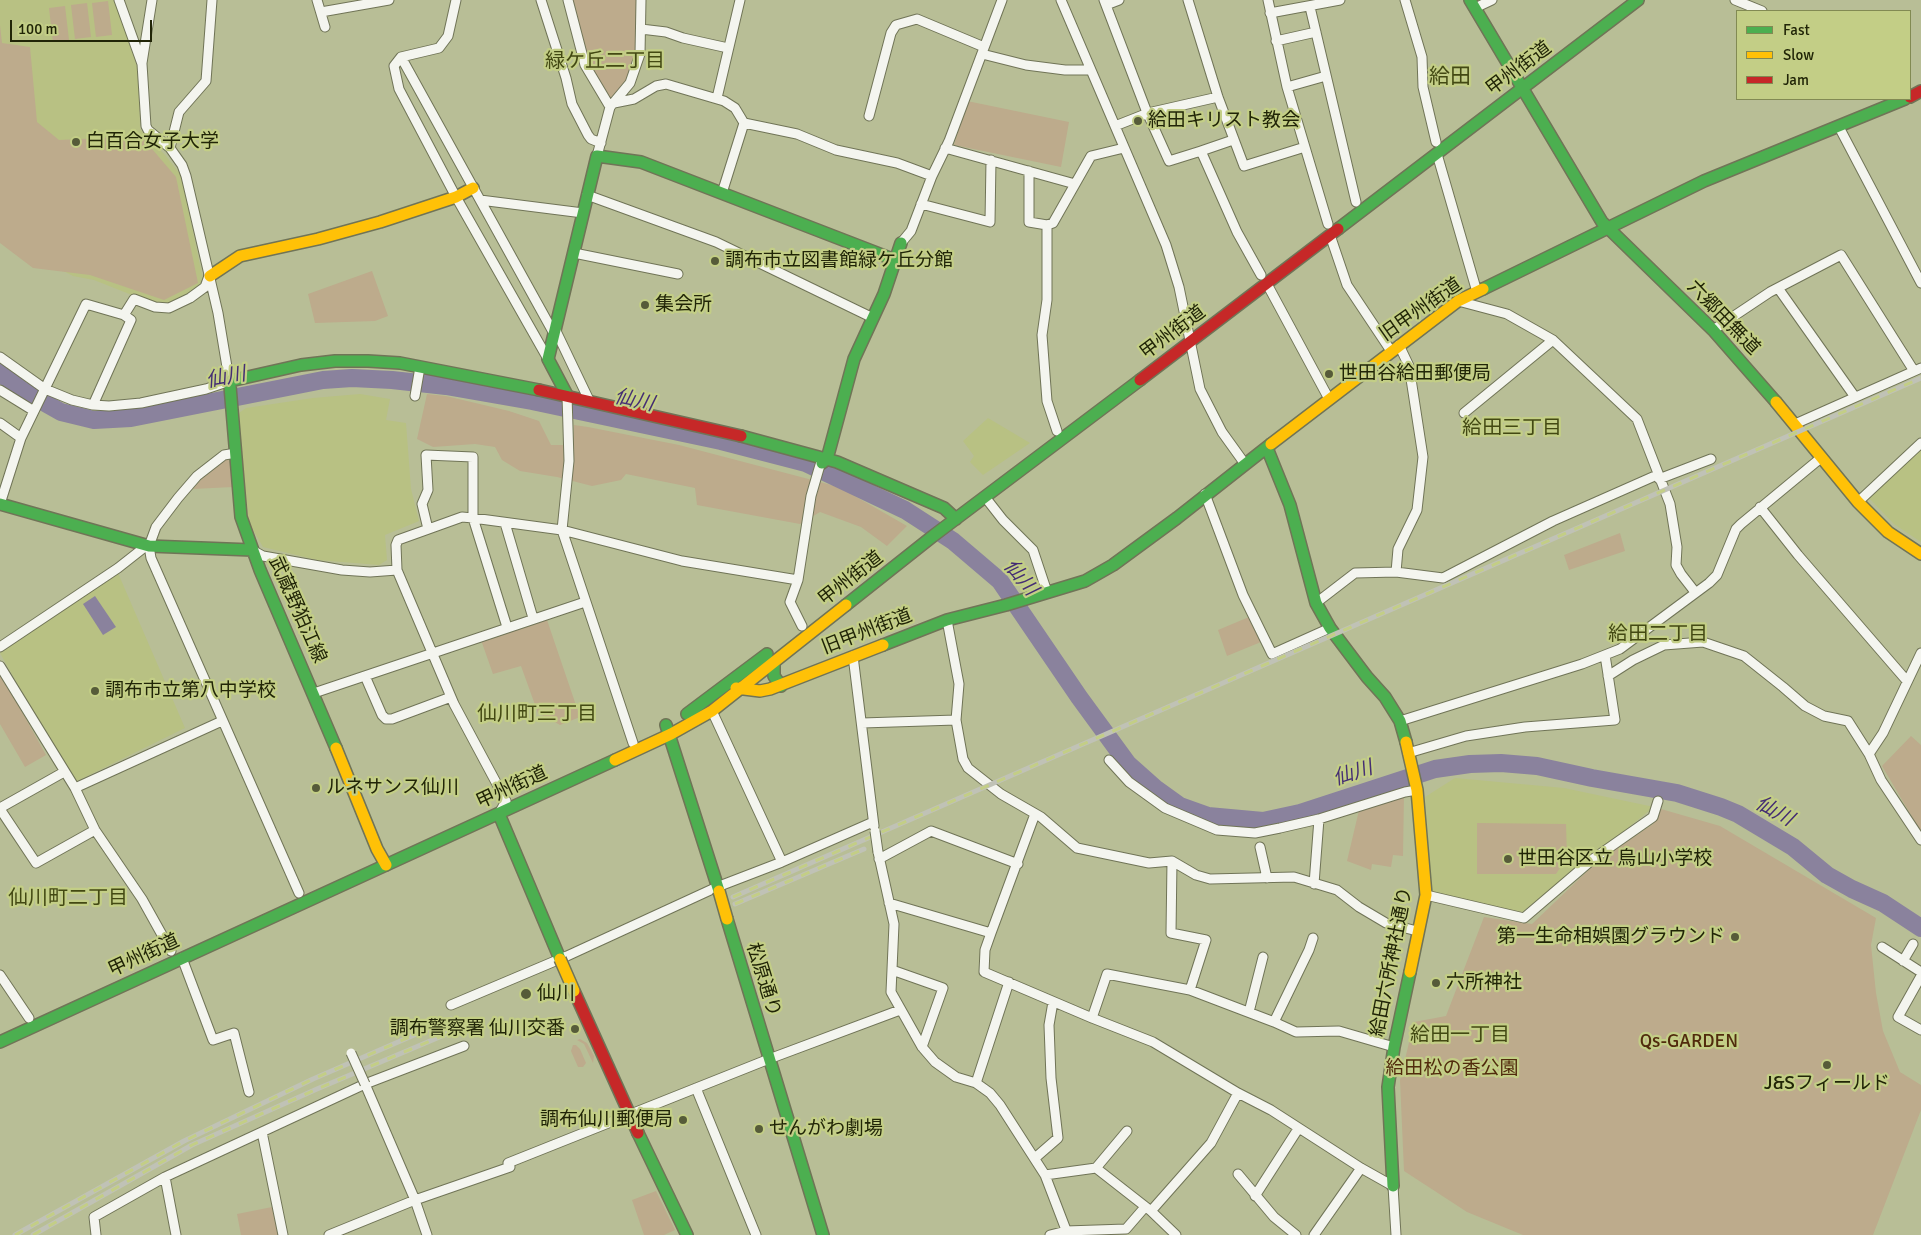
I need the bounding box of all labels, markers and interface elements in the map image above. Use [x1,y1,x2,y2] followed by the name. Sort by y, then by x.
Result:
[12,10,155,42] scale bar
[1736,10,1911,100] legend
[18,20,58,38] text: 100 m
[1783,21,1810,39] text: Fast
[1482,37,1556,101] street label: 甲州街道
[1783,46,1814,64] text: Slow
[545,50,665,74] district label: 緑ケ丘二丁目
[1429,64,1471,90] district label: 給田
[1783,71,1809,89] text: Jam
[1148,110,1300,132] place label: 給田キリスト教会
[1132,115,1144,127] marker: 給田キリスト教会
[86,131,219,153] place label: 白百合女子大学
[70,136,82,148] marker: 白百合女子大学
[725,250,953,272] place label: 調布市立図書館緑ケ丘分館
[709,255,721,267] marker: 調布市立図書館緑ケ丘分館
[1376,273,1466,347] street label: 旧甲州街道
[1682,276,1764,360] street label: 六郷田無道
[655,294,712,316] place label: 集会所
[639,299,651,311] marker: 集会所
[1136,301,1210,365] street label: 甲州街道
[204,362,248,394] water label: 仙川
[1339,363,1491,385] place label: 世田谷給田郵便局
[1323,368,1335,380] marker: 世田谷給田郵便局
[612,385,656,417] water label: 仙川
[1462,417,1562,441] district label: 給田三丁目
[814,547,888,611] street label: 甲州街道
[263,553,331,667] street label: 武蔵野狛江線
[998,555,1042,601] water label: 仙川
[819,604,915,660] street label: 旧甲州街道
[1608,623,1708,647] district label: 給田二丁目
[105,680,276,702] place label: 調布市立第八中学校
[89,685,101,697] marker: 調布市立第八中学校
[477,703,597,727] district label: 仙川町三丁目
[1330,756,1376,792] water label: 仙川
[473,762,551,814] street label: 甲州街道
[326,777,459,799] place label: ルネサンス仙川
[310,782,322,794] marker: ルネサンス仙川
[1751,792,1797,832] water label: 仙川
[1518,848,1712,870] place label: 世田谷区立 烏山小学校
[1502,853,1514,865] marker: 世田谷区立 烏山小学校
[1366,885,1418,1039] street label: 給田六所神社通り
[8,887,128,911] district label: 仙川町二丁目
[1497,926,1725,948] place label: 第一生命相娯園グラウンド
[105,930,183,982] street label: 甲州街道
[1729,931,1741,943] marker: 第一生命相娯園グラウンド
[741,940,785,1020] street label: 松原通り
[1446,972,1522,994] place label: 六所神社
[1430,977,1442,989] marker: 六所神社
[537,983,575,1005] place label: 仙川
[519,987,533,1001] marker: 仙川
[390,1018,565,1040] place label: 調布警察署 仙川交番
[569,1023,581,1035] marker: 調布警察署 仙川交番
[1410,1024,1510,1048] district label: 給田一丁目
[1640,1031,1738,1053] park label: Qs-GARDEN
[1386,1058,1518,1080] park label: 給田松の香公園
[1821,1059,1833,1071] marker: J&Sフィールド
[1764,1073,1890,1095] place label: J&Sフィールド
[540,1109,673,1131] place label: 調布仙川郵便局
[677,1114,689,1126] marker: 調布仙川郵便局
[769,1118,883,1140] place label: せんがわ劇場
[753,1123,765,1135] marker: せんがわ劇場

